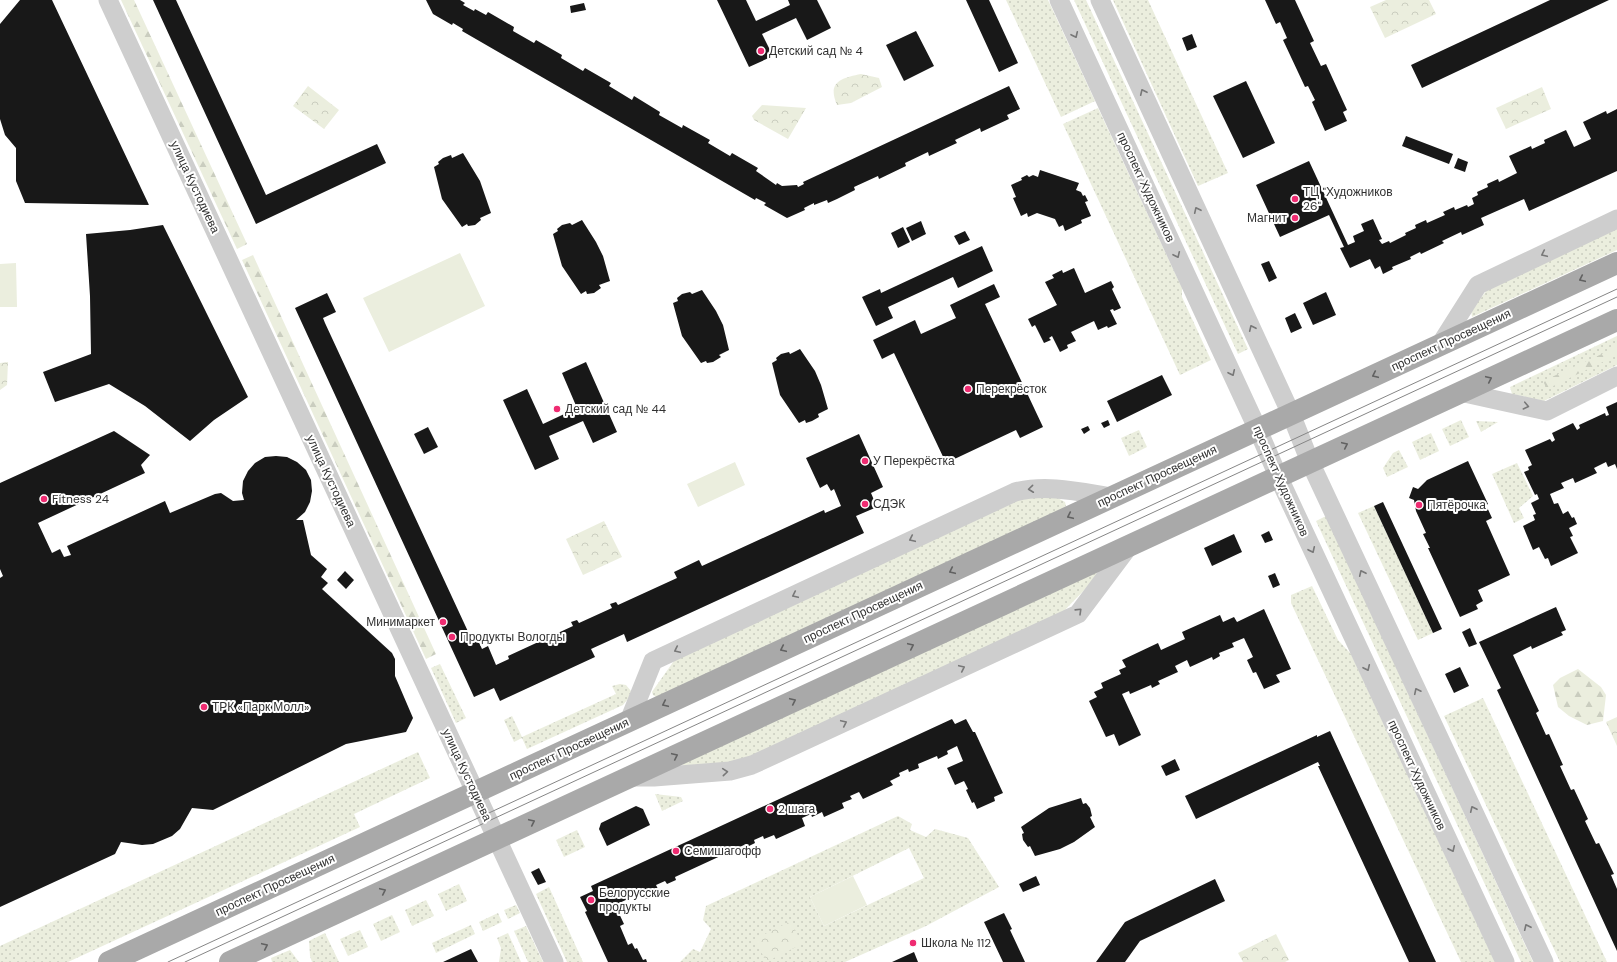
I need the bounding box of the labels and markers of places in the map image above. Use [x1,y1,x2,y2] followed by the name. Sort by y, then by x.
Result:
[769,43,863,59] place label: Детский сад № 4
[756,46,766,56] marker: Детский сад № 4
[1303,184,1393,214] place label: ТЦ "Художников 26"
[1290,194,1300,204] marker: ТЦ "Художников 26"
[1247,210,1287,226] place label: Магнит
[1290,213,1300,223] marker: Магнит
[976,381,1047,397] place label: Перекрёсток
[963,384,973,394] marker: Перекрёсток
[565,401,666,417] place label: Детский сад № 44
[552,404,562,414] marker: Детский сад № 44
[873,453,955,469] place label: У Перекрёстка
[860,456,870,466] marker: У Перекрёстка
[52,491,109,507] place label: Fitness 24
[39,494,49,504] marker: Fitness 24
[873,496,905,512] place label: СДЭК
[1427,497,1486,513] place label: Пятёрочка
[860,499,870,509] marker: СДЭК
[1414,500,1424,510] marker: Пятёрочка
[366,614,435,630] place label: Минимаркет
[438,617,448,627] marker: Минимаркет
[460,629,565,645] place label: Продукты Вологды
[447,632,457,642] marker: Продукты Вологды
[212,699,309,715] place label: ТРК «Парк Молл»
[199,702,209,712] marker: ТРК «Парк Молл»
[778,801,816,817] place label: 2 шага
[765,804,775,814] marker: 2 шага
[684,843,761,859] place label: Семишагофф
[671,846,681,856] marker: Семишагофф
[599,885,670,915] place label: Белорусские продукты
[586,895,596,905] marker: Белорусские продукты
[921,935,991,951] place label: Школа № 112
[908,938,918,948] marker: Школа № 112

